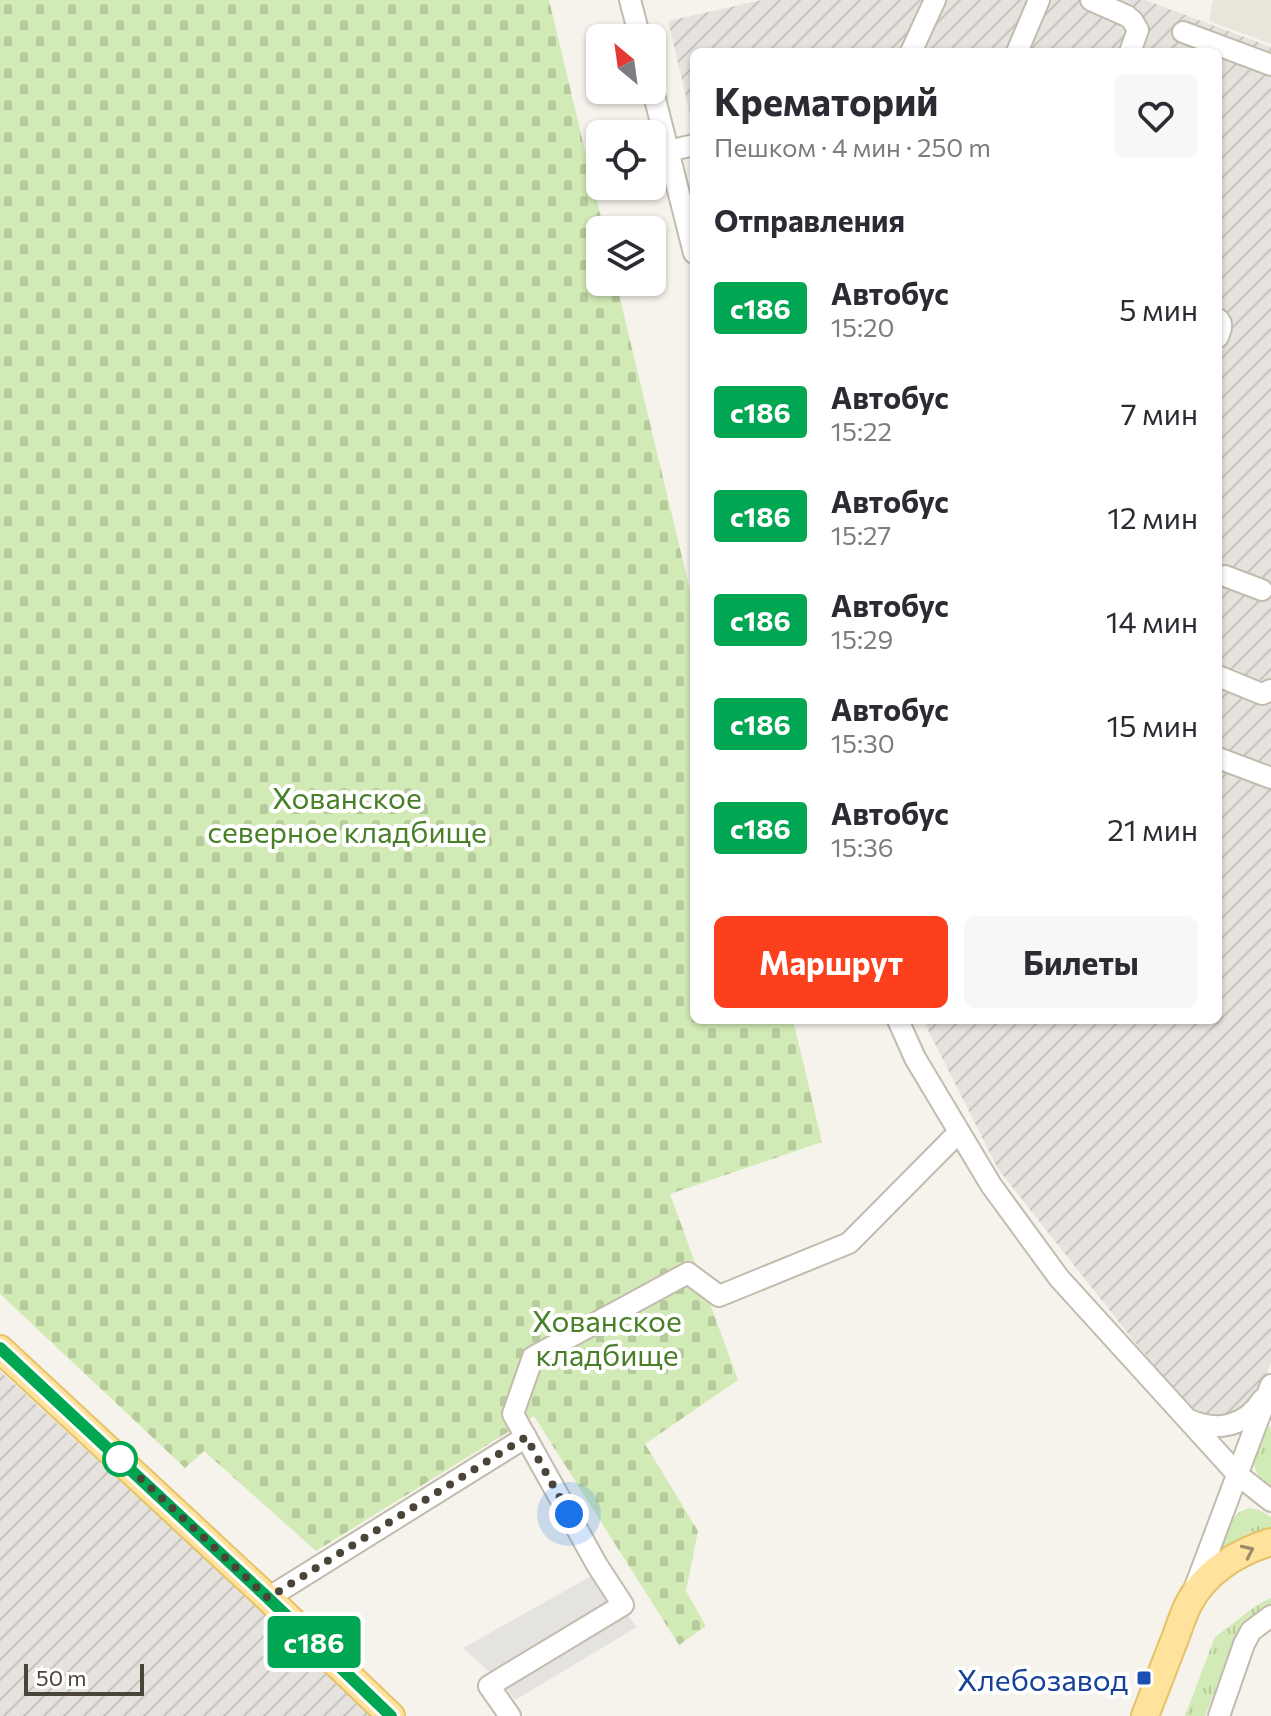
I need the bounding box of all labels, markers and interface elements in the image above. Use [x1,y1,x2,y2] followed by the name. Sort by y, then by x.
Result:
[586,24,666,104] north arrow
[586,24,666,296] map controls
[1114,74,1198,158] button: heart
[714,77,938,124] text: Крематорий
[586,120,666,200] button: locate
[714,131,991,162] text: Пешком · 4 мин · 250 m
[714,201,905,238] text: Отправления
[586,216,666,296] button: layers
[831,274,949,311] text: Автобус
[1119,290,1198,327] text: 5 мин
[730,291,791,325] text: с186
[831,311,894,342] text: 15:20
[831,378,949,415] text: Автобус
[1121,394,1198,431] text: 7 мин
[730,395,791,429] text: с186
[831,415,892,446] text: 15:22
[831,482,949,519] text: Автобус
[1107,498,1198,535] text: 12 мин
[730,499,791,533] text: с186
[831,519,891,550] text: 15:27
[831,586,949,623] text: Автобус
[1106,602,1198,639] text: 14 мин
[730,603,791,637] text: с186
[831,623,893,654] text: 15:29
[831,690,949,727] text: Автобус
[1107,706,1198,743] text: 15 мин
[730,707,791,741] text: с186
[831,727,895,758] text: 15:30
[207,778,487,849] park label: Хованское северное кладбище
[831,794,949,831] text: Автобус
[1107,810,1198,847] text: 21 мин
[730,811,791,845] text: с186
[831,831,894,862] text: 15:36
[714,916,948,1008] button: Маршрут
[964,916,1198,1008] button: Билеты
[532,1301,682,1372] park label: Хованское кладбище
[103,1442,137,1476] unlabelled marker
[549,1494,589,1534] your location
[1239,1545,1254,1561] one-way arrow
[258,1616,370,1668] line badge: с186
[284,1625,344,1659] text: с186
[24,1660,144,1696] scale bar
[957,1660,1128,1697] place label: Хлебозавод
[36,1664,86,1691] text: 50 m
[1135,1669,1153,1687] marker: Хлебозавод

